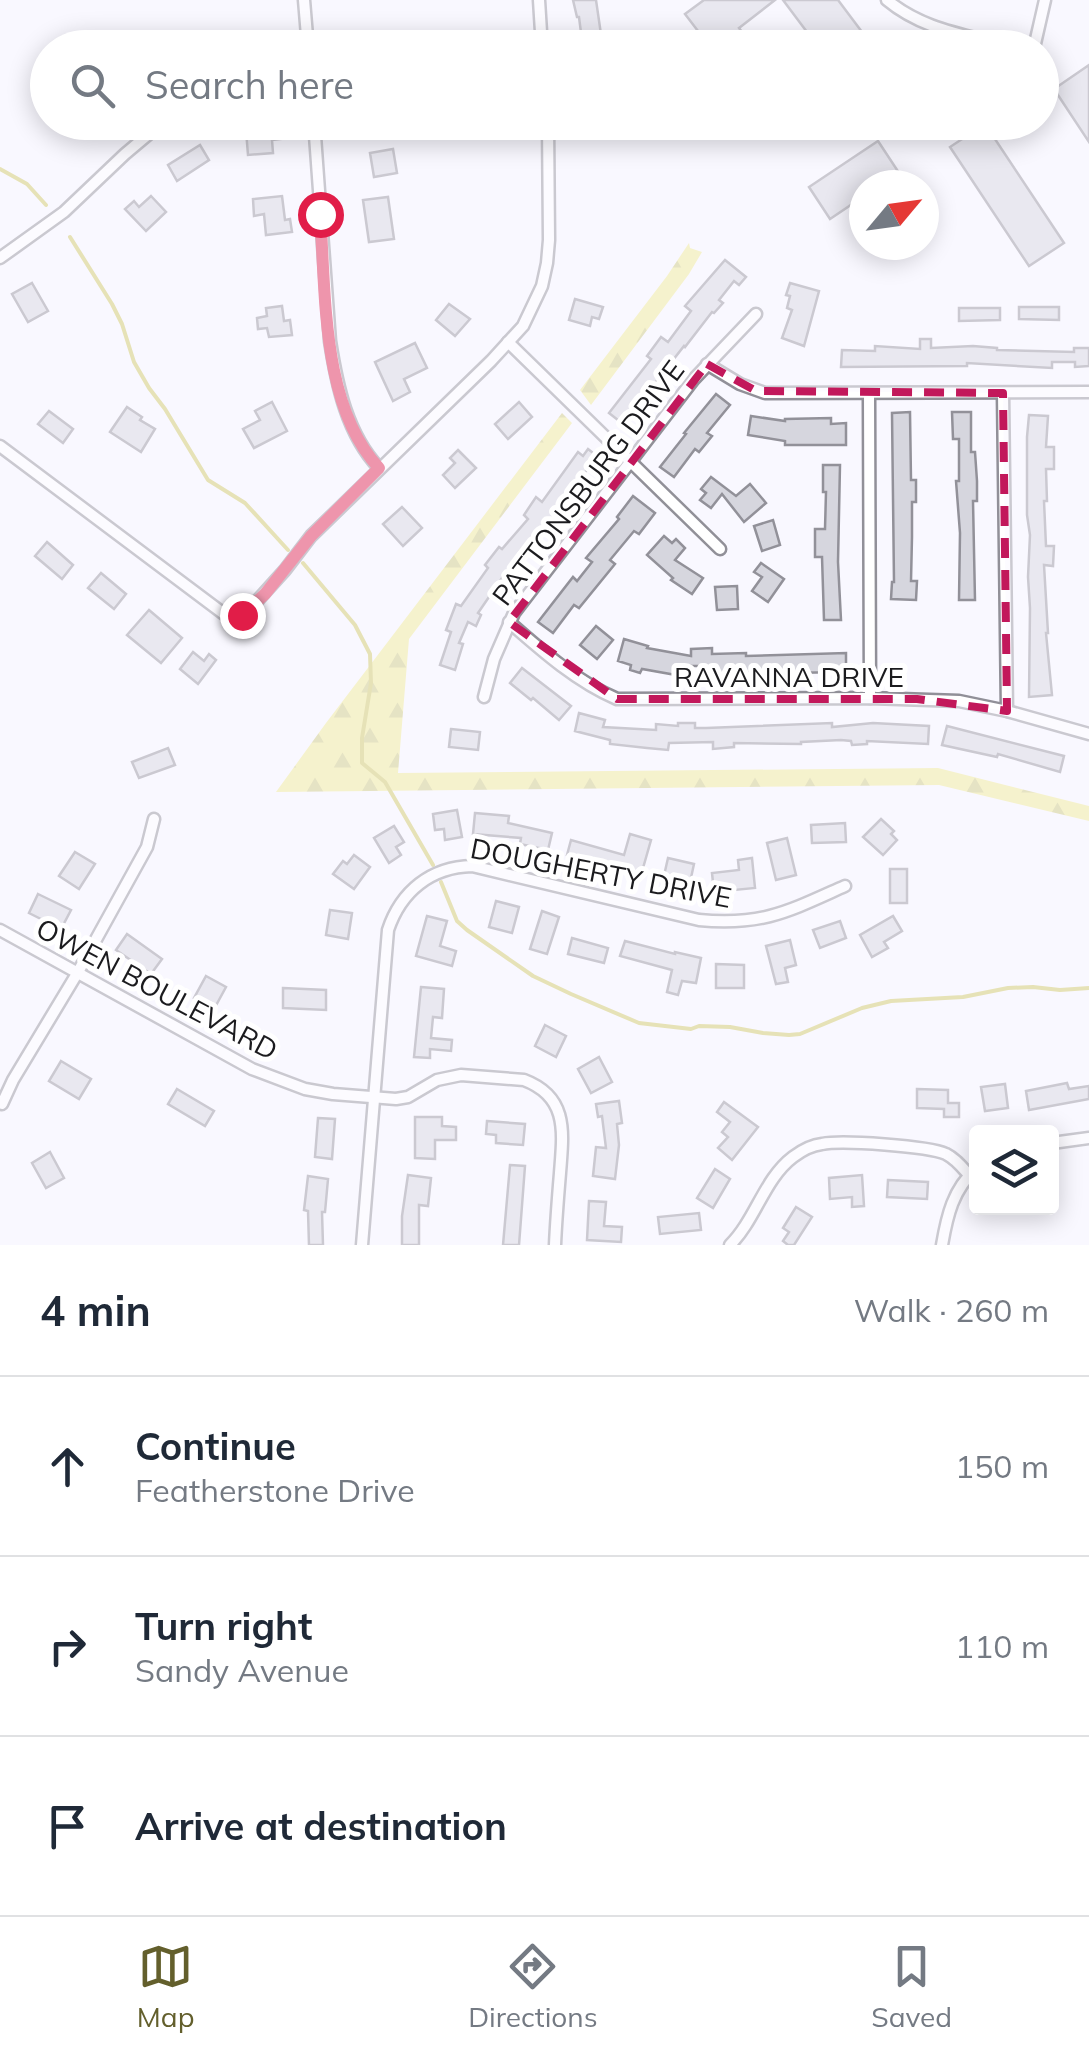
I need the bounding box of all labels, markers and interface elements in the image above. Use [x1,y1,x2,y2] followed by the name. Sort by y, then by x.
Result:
[30,30,1059,140] search box
[65,58,120,113] icon: search
[145,61,354,109] text: Search here
[849,170,939,260] north arrow
[298,192,344,238] route start
[484,353,691,612] street label: PATTONSBURG DRIVE
[220,593,266,639] route end
[674,659,904,694] street label: RAVANNA DRIVE
[468,830,735,915] street label: DOUGHERTY DRIVE
[30,910,284,1067] street label: OWEN BOULEVARD
[969,1125,1059,1215] map controls
[969,1125,1059,1215] button: layers
[40,1284,151,1337] text: 4 min
[854,1290,1049,1330] text: Walk · 260 m
[135,1422,296,1470] text: Continue
[40,1439,95,1494] icon: ahead
[955,1446,1049,1486] text: 150 m
[135,1470,415,1510] text: Featherstone Drive
[135,1602,312,1650] text: Turn right
[40,1619,95,1674] icon: right
[955,1626,1049,1666] text: 110 m
[135,1650,349,1690] text: Sandy Avenue
[40,1799,95,1854] icon: arrive
[135,1802,507,1850] text: Arrive at destination
[137,1939,194,2034] tab: Map
[468,1939,598,2034] tab: Directions
[871,1939,952,2034] tab: Saved

